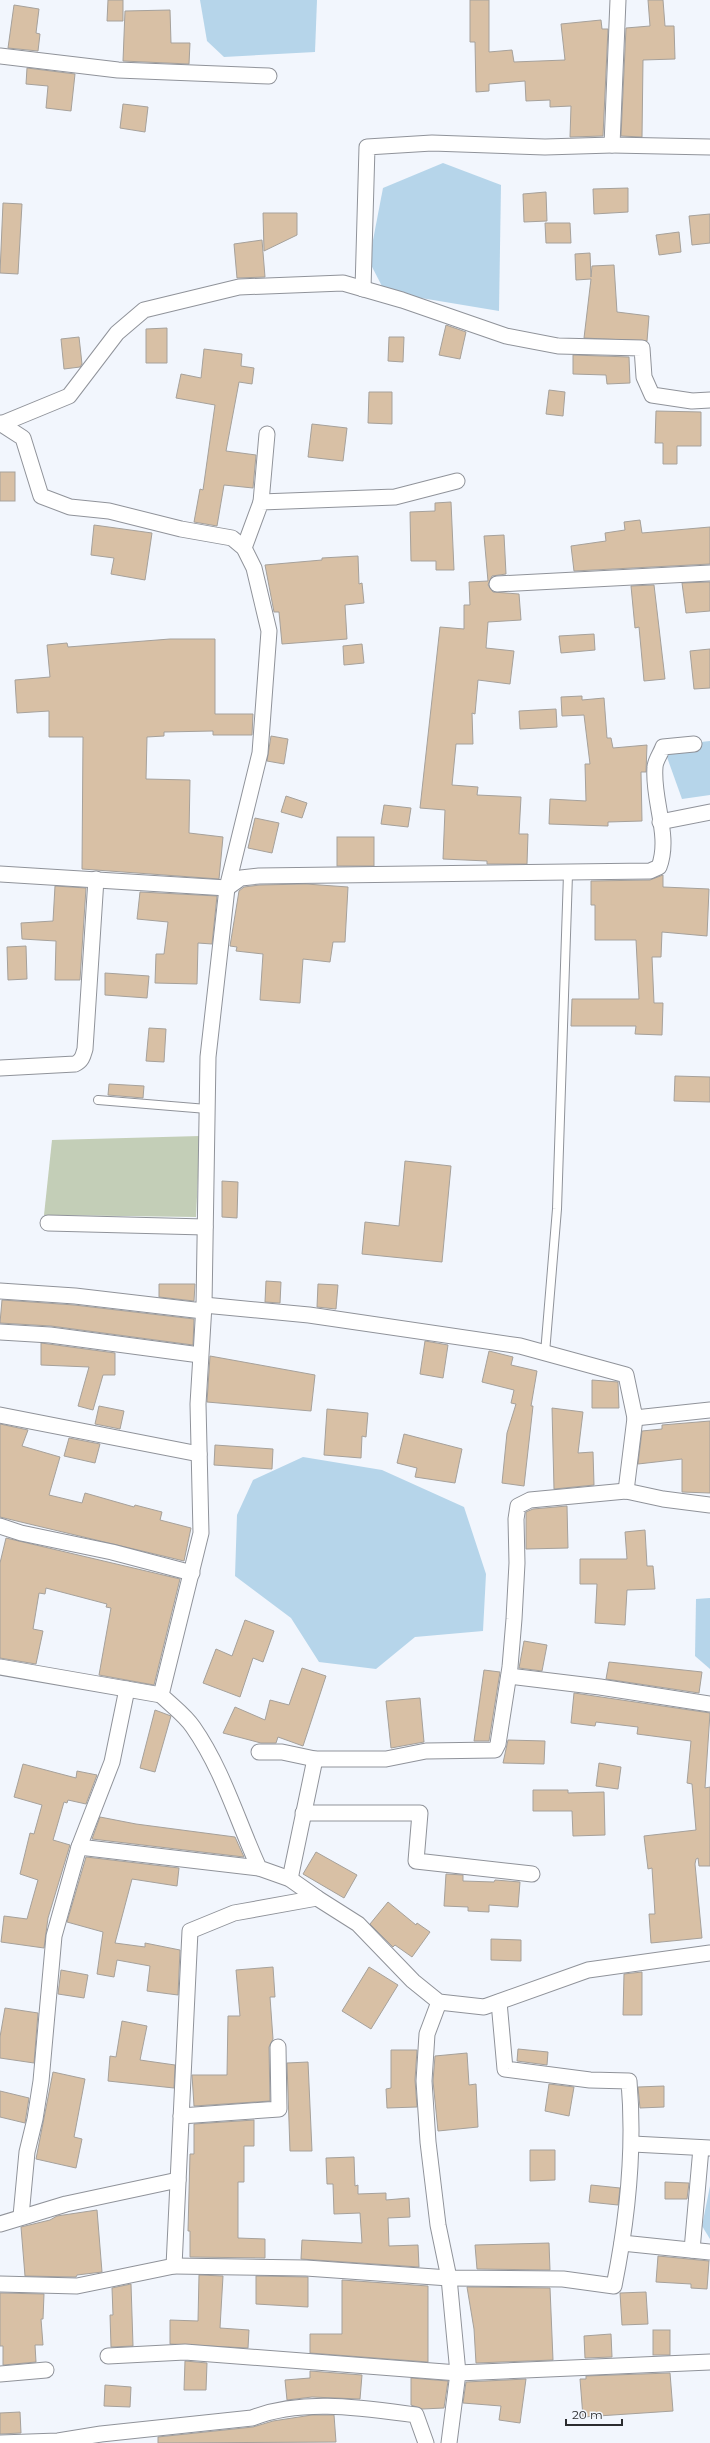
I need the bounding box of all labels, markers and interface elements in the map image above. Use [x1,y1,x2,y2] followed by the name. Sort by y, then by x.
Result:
[566,2401,622,2427] scale bar
[572,2407,603,2422] text: 20 m

